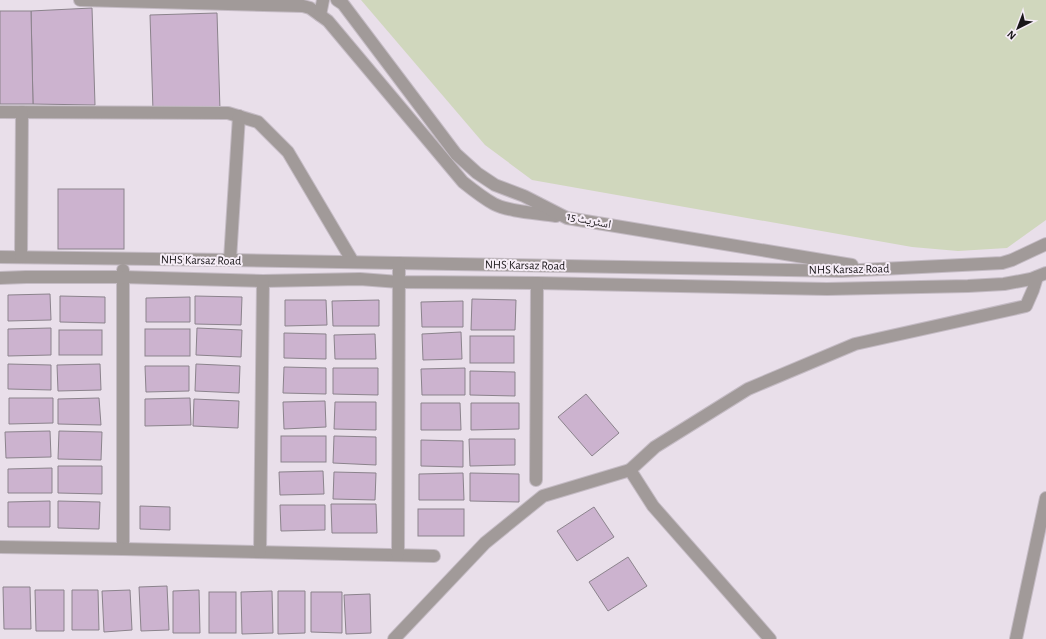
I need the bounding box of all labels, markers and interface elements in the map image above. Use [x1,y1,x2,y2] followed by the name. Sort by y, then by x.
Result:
[998,8,1038,48] north arrow
[1005,28,1018,42] text: N
[566,210,612,231] street label: اسٹریٹ 15
[161,253,241,267] street label: NHS Karsaz Road
[485,258,565,272] street label: NHS Karsaz Road
[809,262,889,276] street label: NHS Karsaz Road

